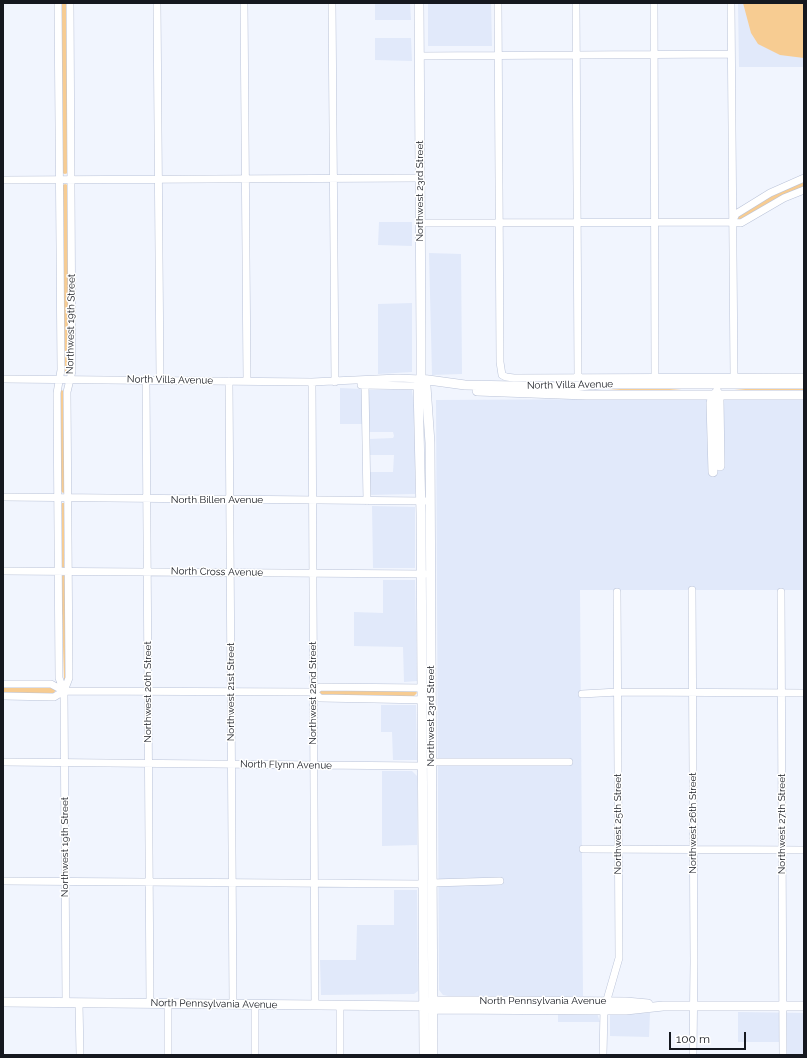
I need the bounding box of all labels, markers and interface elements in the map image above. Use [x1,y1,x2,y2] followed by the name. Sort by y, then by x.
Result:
[414,140,426,242] street label: Northwest 23rd Street
[64,274,78,374] street label: Northwest 19th Street
[127,373,213,387] street label: North Villa Avenue
[527,378,613,392] street label: North Villa Avenue
[171,494,263,506] street label: North Billen Avenue
[171,565,263,579] street label: North Cross Avenue
[142,641,154,743] street label: Northwest 20th Street
[307,641,319,745] street label: Northwest 22nd Street
[225,643,237,741] street label: Northwest 21st Street
[425,665,437,767] street label: Northwest 23rd Street
[240,758,332,772] street label: North Flynn Avenue
[687,772,699,874] street label: Northwest 26th Street
[612,774,624,874] street label: Northwest 25th Street
[776,774,788,874] street label: Northwest 27th Street
[59,797,71,897] street label: Northwest 19th Street
[480,995,606,1007] street label: North Pennsylvania Avenue
[150,997,278,1011] street label: North Pennsylvania Avenue
[671,1024,748,1050] scale bar
[676,1032,710,1046] text: 100 m

